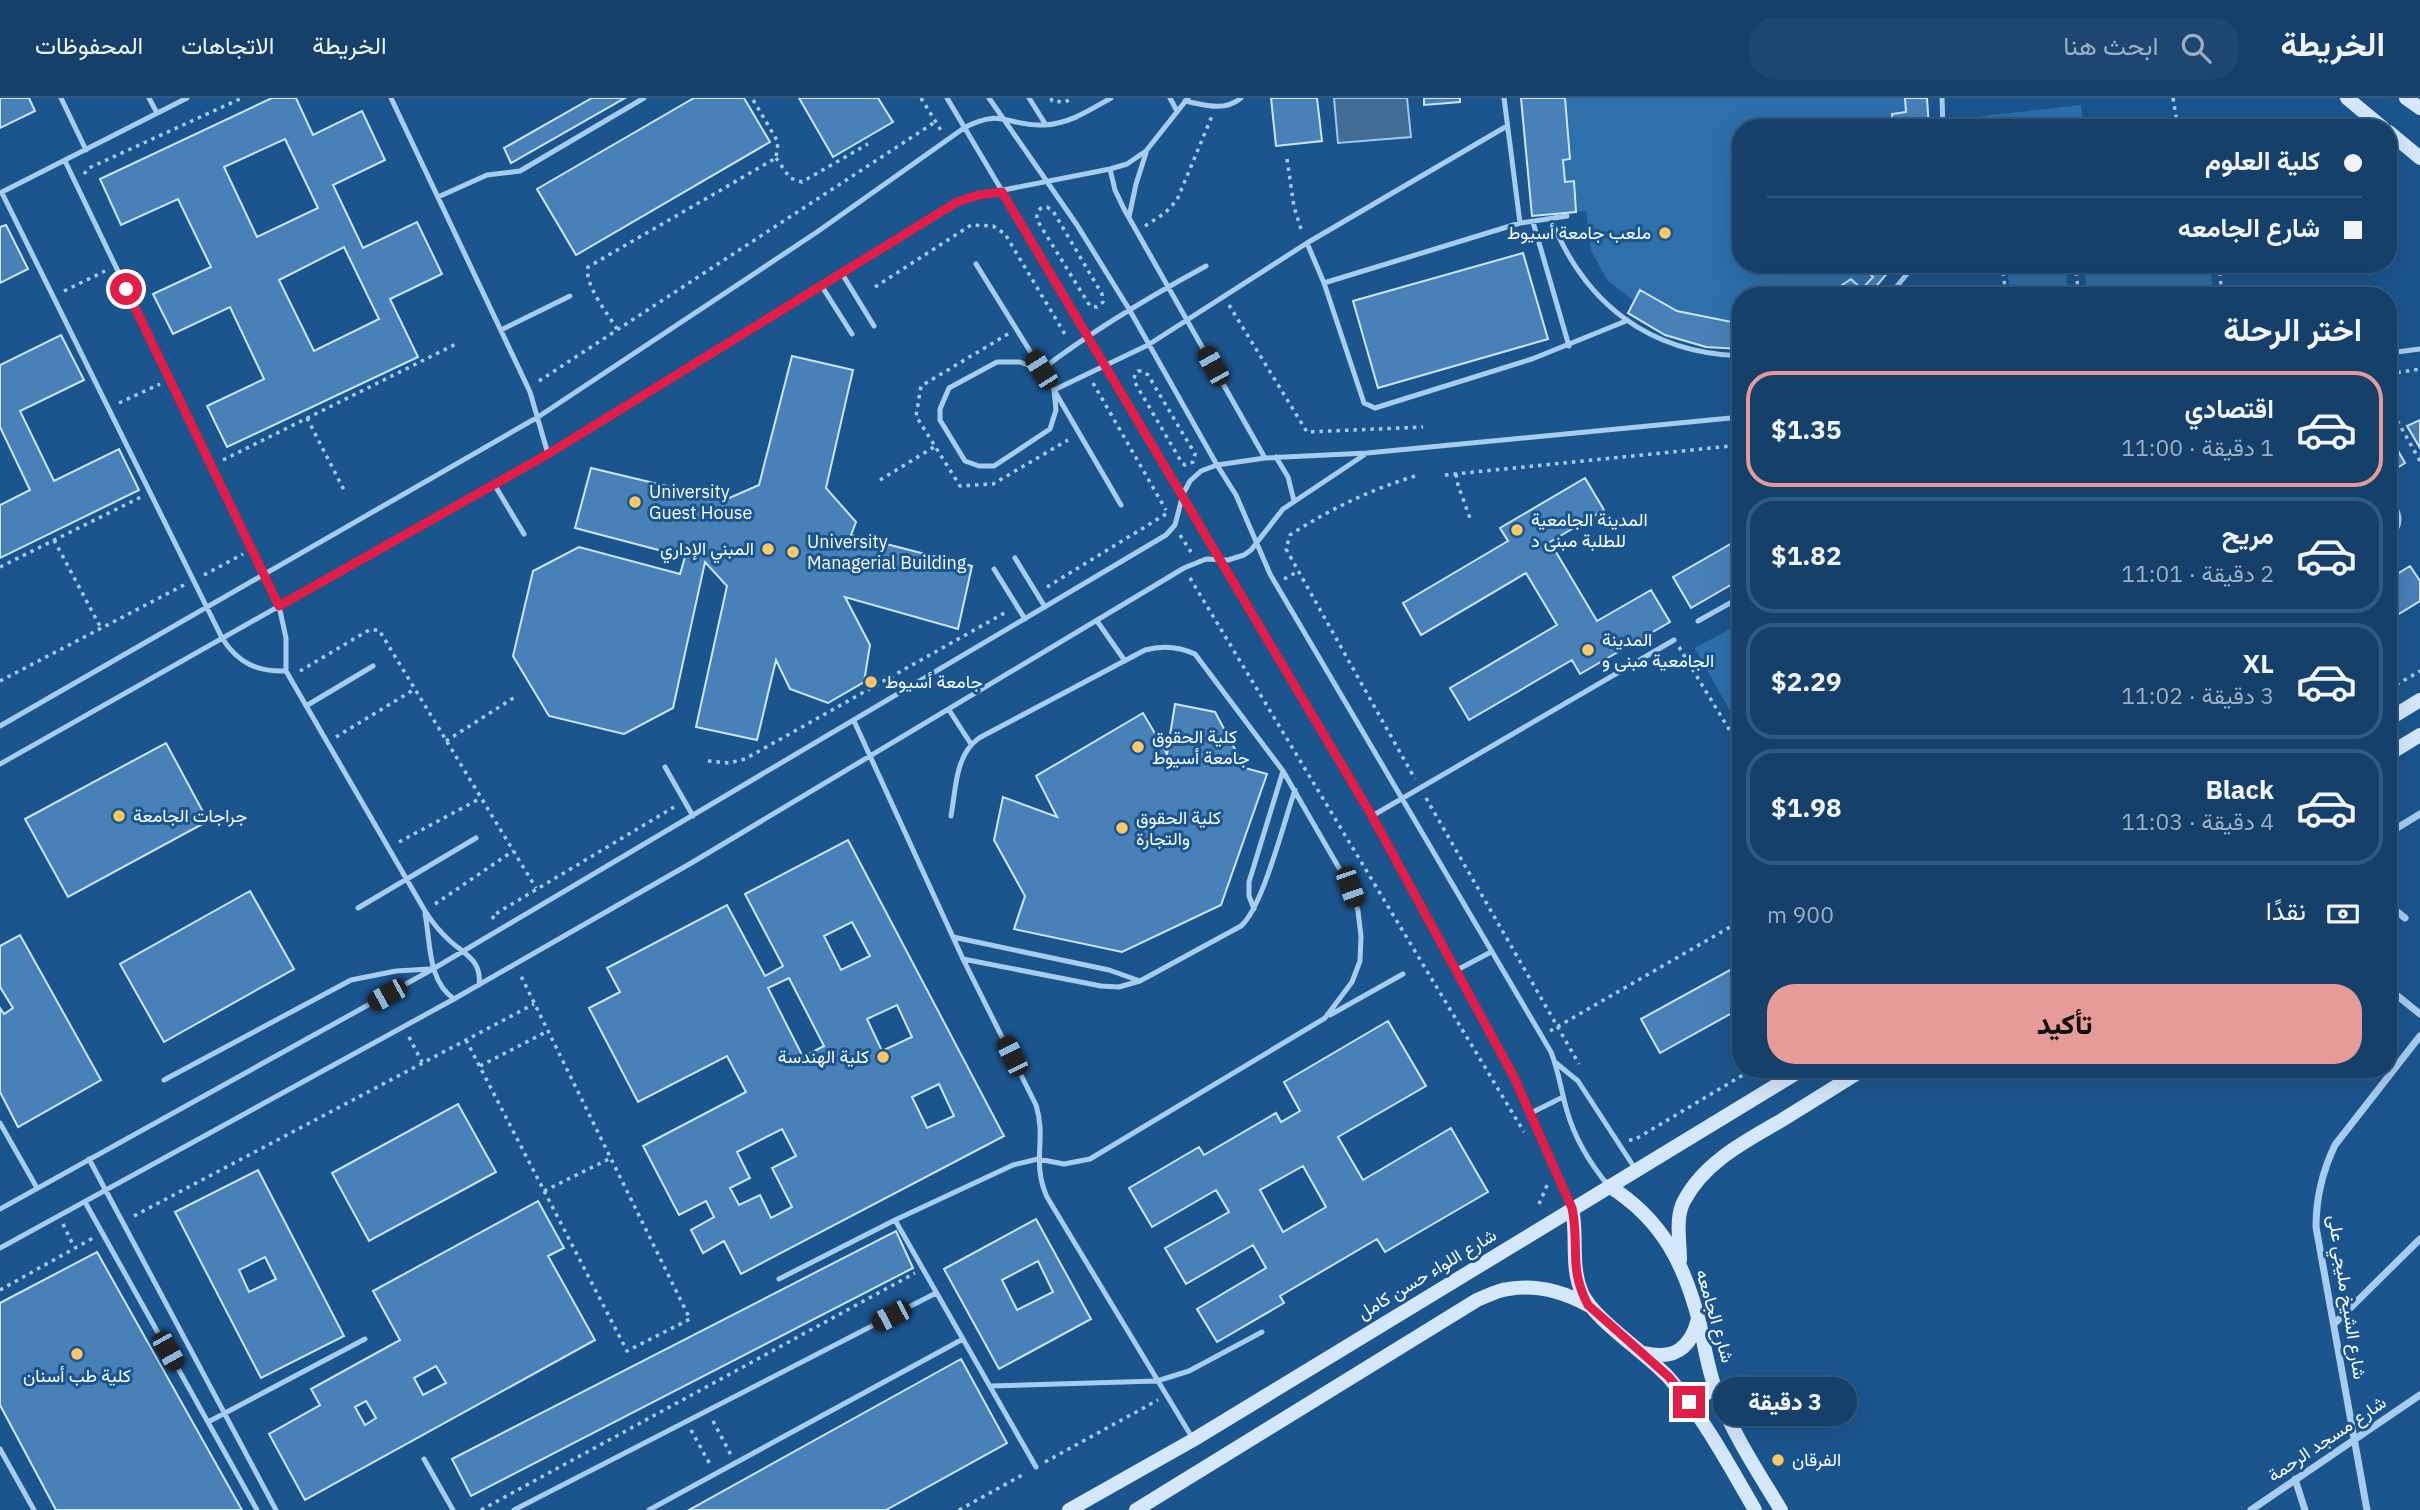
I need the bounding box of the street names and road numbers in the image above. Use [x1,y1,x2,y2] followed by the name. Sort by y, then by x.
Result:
[2319,1213,2372,1381] street label: شارع الشيخ مليجي على
[1353,1223,1501,1325] street label: شارع اللواء حسن كامل
[1690,1267,1740,1365] street label: شارع الجامعه
[2263,1390,2391,1488] street label: شارع مسجد الرحمة

